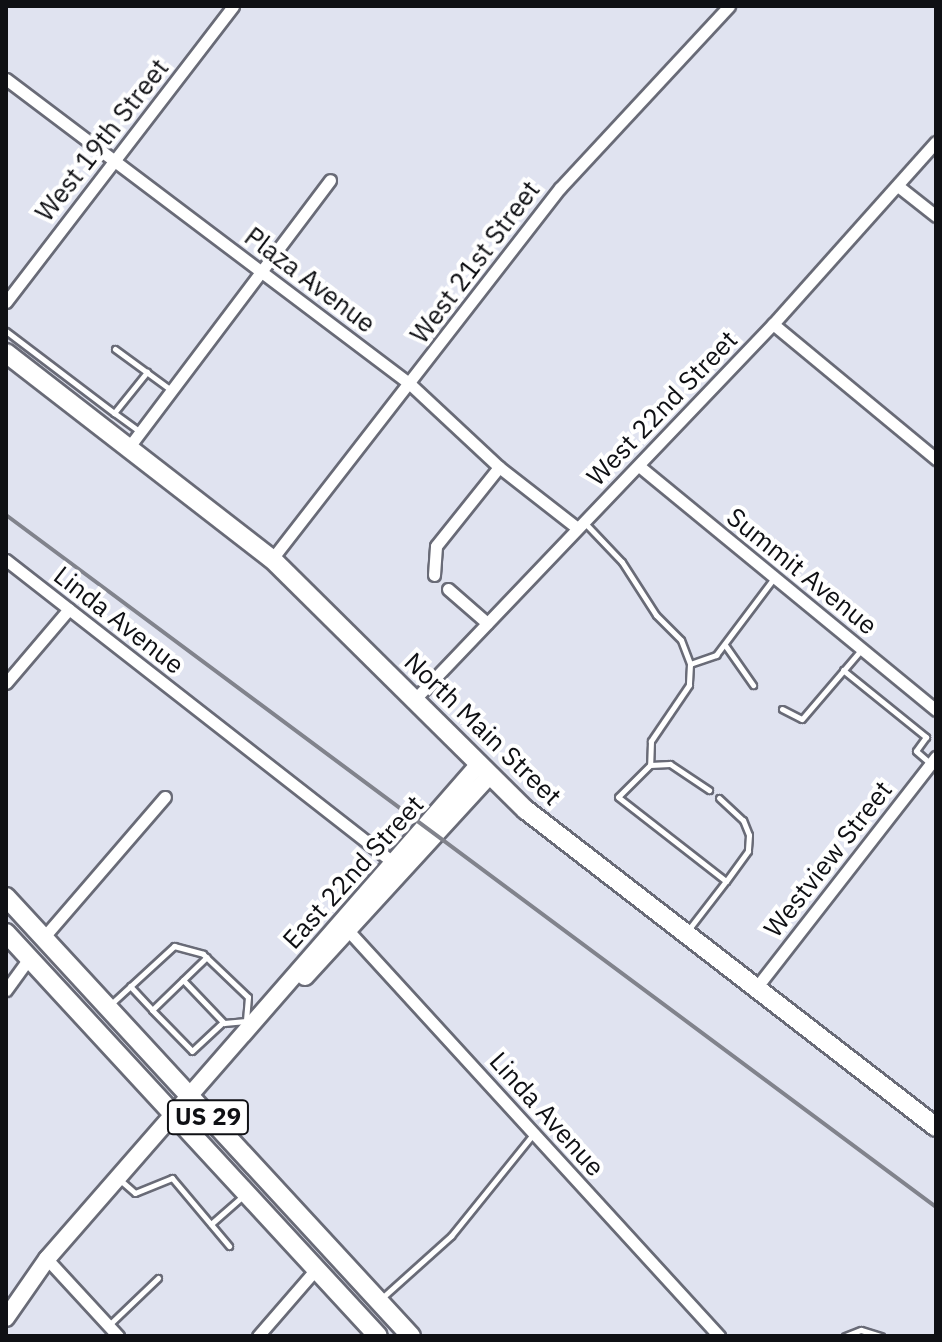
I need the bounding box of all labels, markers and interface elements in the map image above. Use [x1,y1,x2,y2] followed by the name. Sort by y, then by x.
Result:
[29,53,175,227] street label: West 19th Street
[404,175,546,349] street label: West 21st Street
[238,221,382,339] street label: Plaza Avenue
[580,324,744,492] street label: West 22nd Street
[721,501,883,641] street label: Summit Avenue
[48,560,190,680] street label: Linda Avenue
[398,646,568,812] street label: North Main Street
[757,775,899,943] street label: Westview Street
[276,789,430,955] street label: East 22nd Street
[483,1046,611,1182] street label: Linda Avenue
[166,1097,250,1137] road number: US 29

